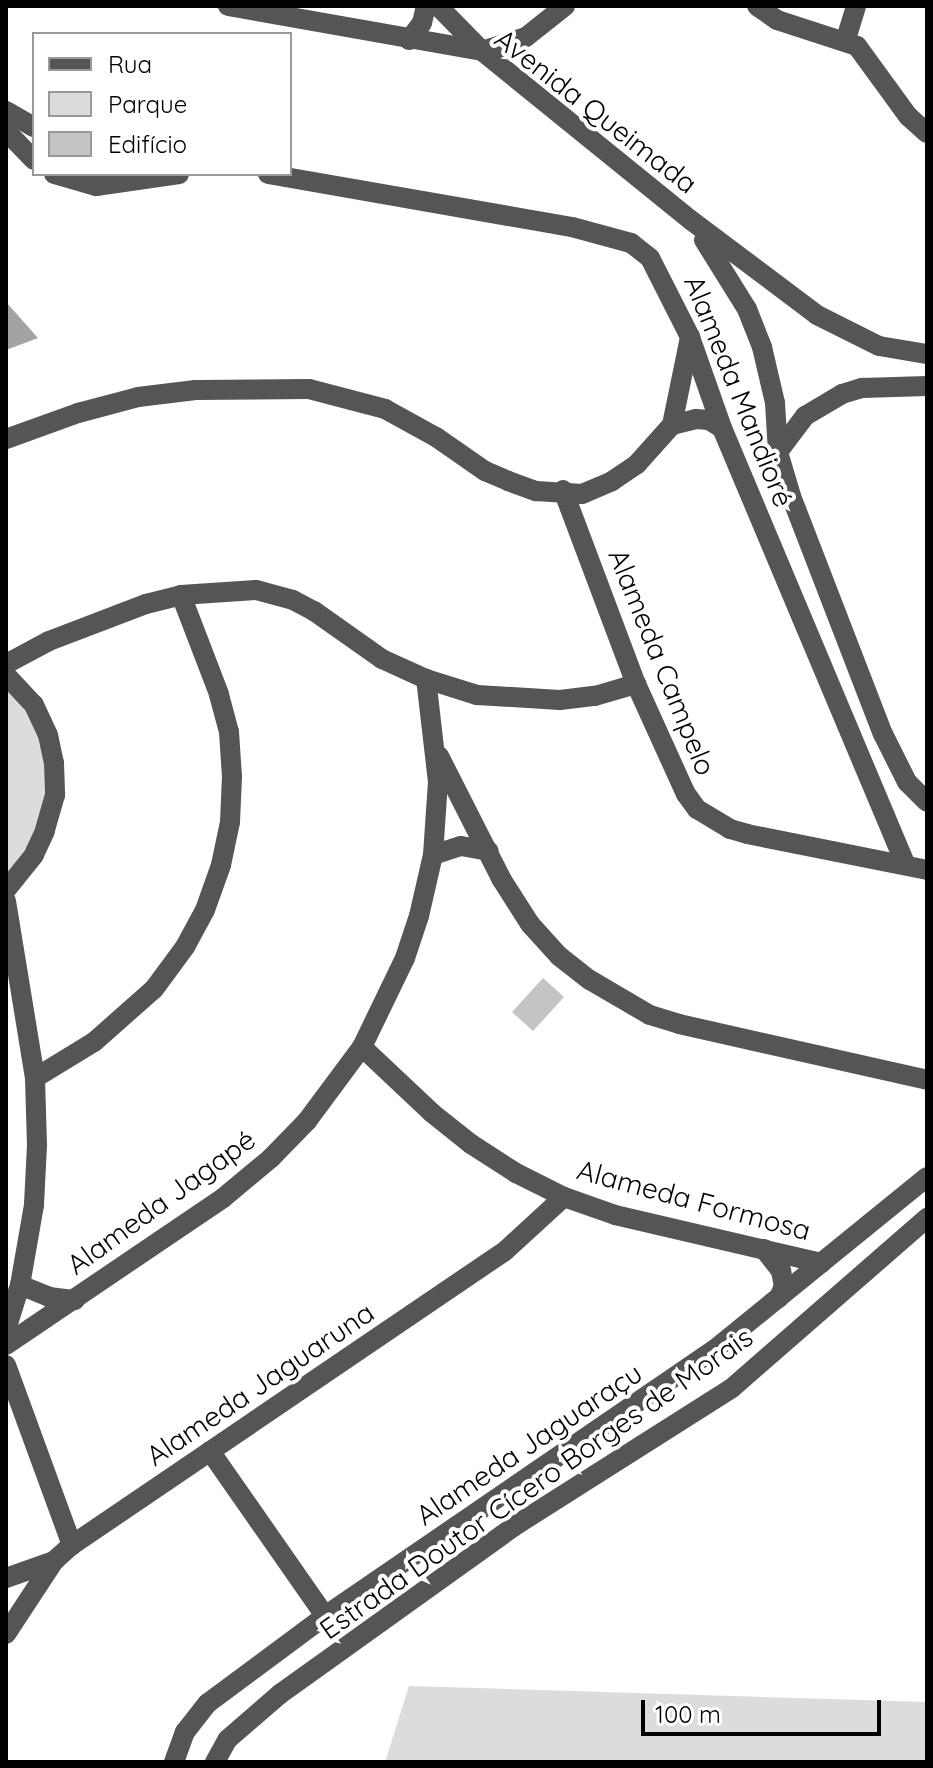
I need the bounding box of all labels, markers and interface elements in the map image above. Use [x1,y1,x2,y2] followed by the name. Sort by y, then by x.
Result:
[488,22,704,200] street label: Avenida Queimada
[32,32,292,176] legend
[108,49,152,79] text: Rua
[108,89,187,119] text: Parque
[108,129,187,159] text: Edifício
[677,270,801,512] street label: Alameda Mandioré
[601,544,723,780] street label: Alameda Campelo
[60,1122,262,1282] street label: Alameda Jagapé
[574,1153,814,1247] street label: Alameda Formosa
[140,1295,380,1473] street label: Alameda Jaguaruna
[313,1320,759,1646] street label: Estrada Doutor Cícero Borges de Morais
[410,1356,648,1532] street label: Alameda Jaguaraçu
[645,1684,885,1734] scale bar
[655,1699,721,1729] text: 100 m

